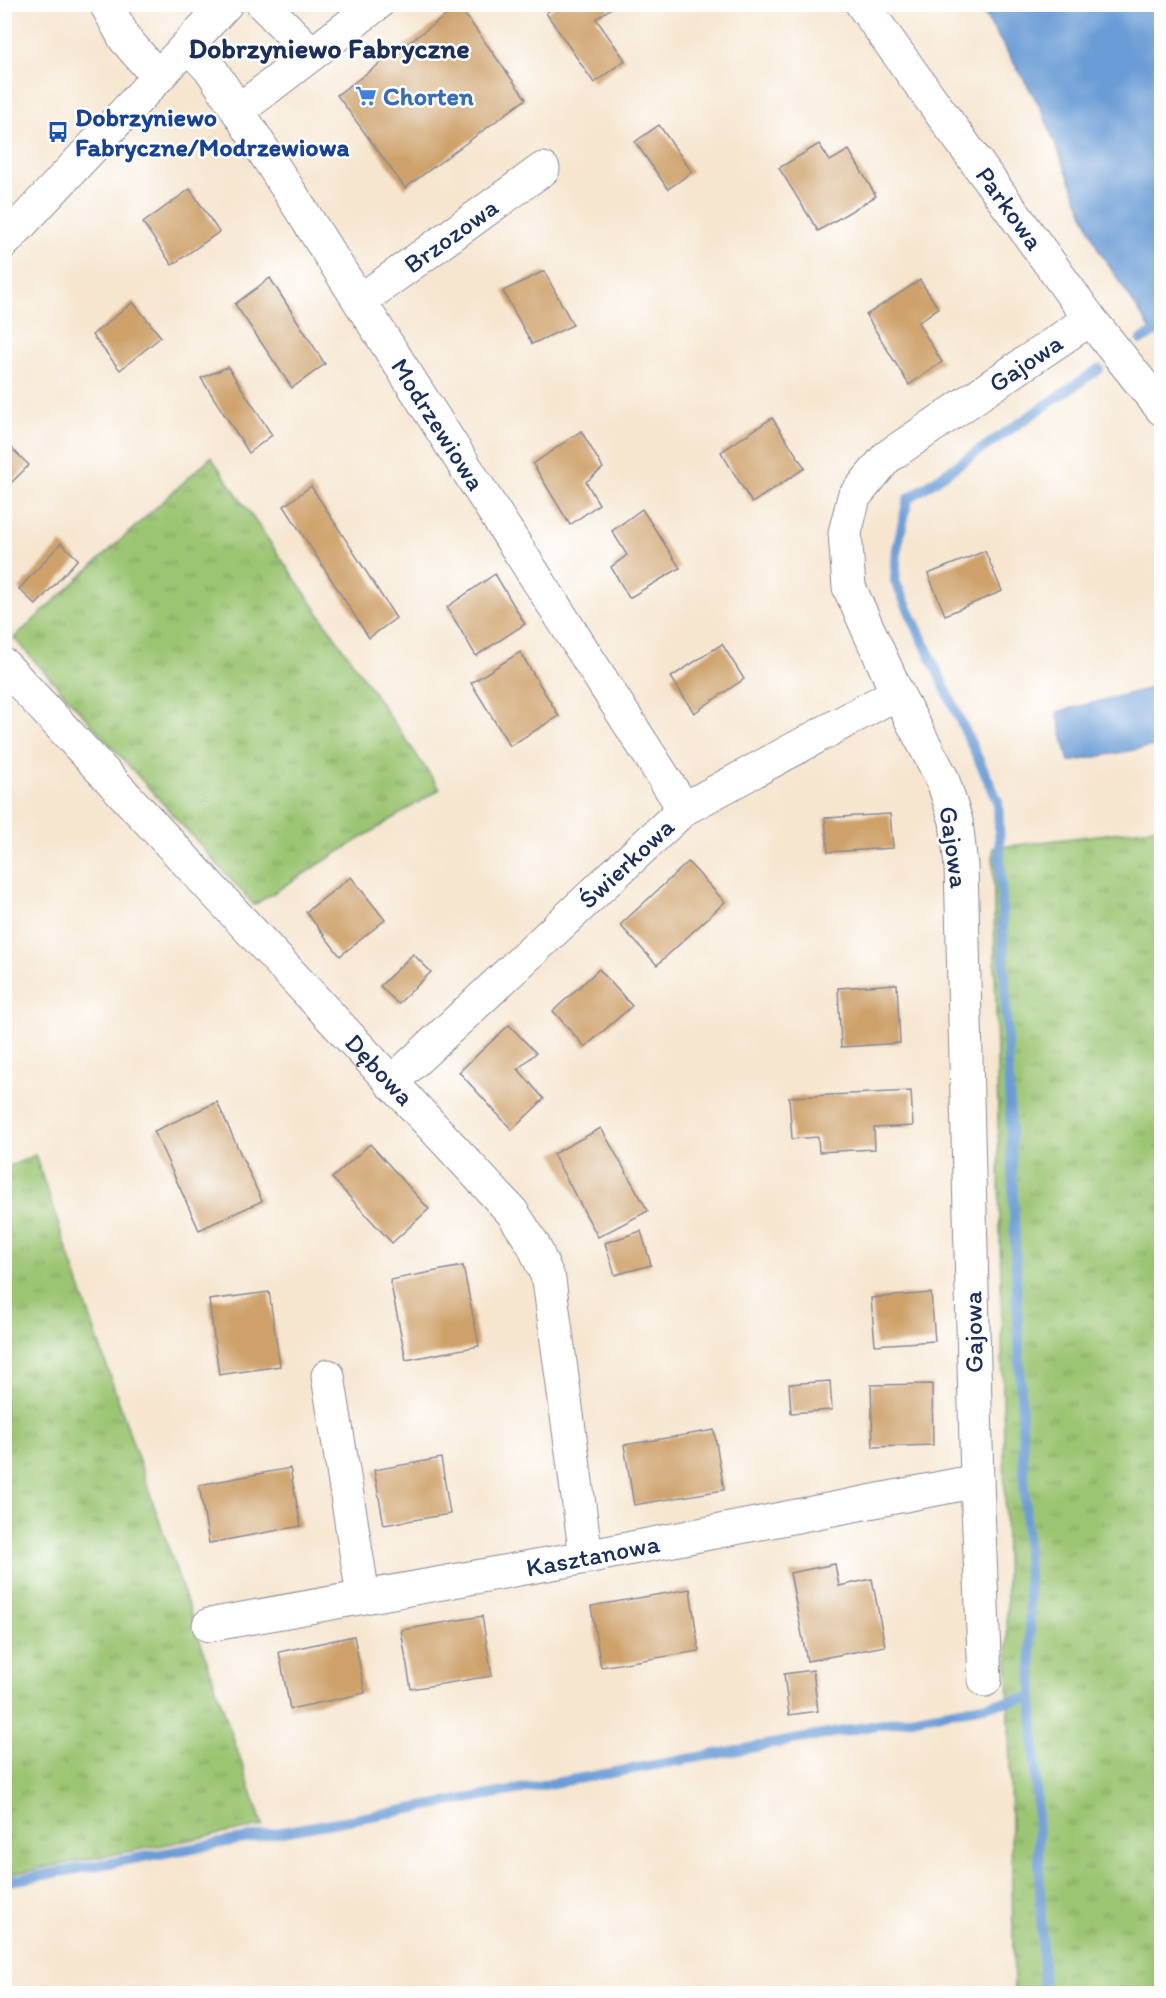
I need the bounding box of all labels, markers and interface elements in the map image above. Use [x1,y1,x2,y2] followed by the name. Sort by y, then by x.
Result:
[188,31,470,65] district label: Dobrzyniewo Fabryczne
[383,80,474,112] place label: Chorten
[354,84,378,108] supermarket icon: Chorten
[75,101,349,163] place label: Dobrzyniewo Fabryczne/Modrzewiowa
[46,120,70,144] bus stop icon: Dobrzyniewo Fabryczne/Modrzewiowa
[969,160,1051,257] street label: Parkowa
[397,190,505,280] street label: Brzozowa
[982,326,1069,399] street label: Gajowa
[384,352,492,496] street label: Modrzewiowa
[932,804,976,890] street label: Gajowa
[572,810,681,915] street label: Świerkowa
[338,1027,421,1112] street label: Dębowa
[956,1290,990,1373] street label: Gajowa
[523,1527,663,1584] street label: Kasztanowa

